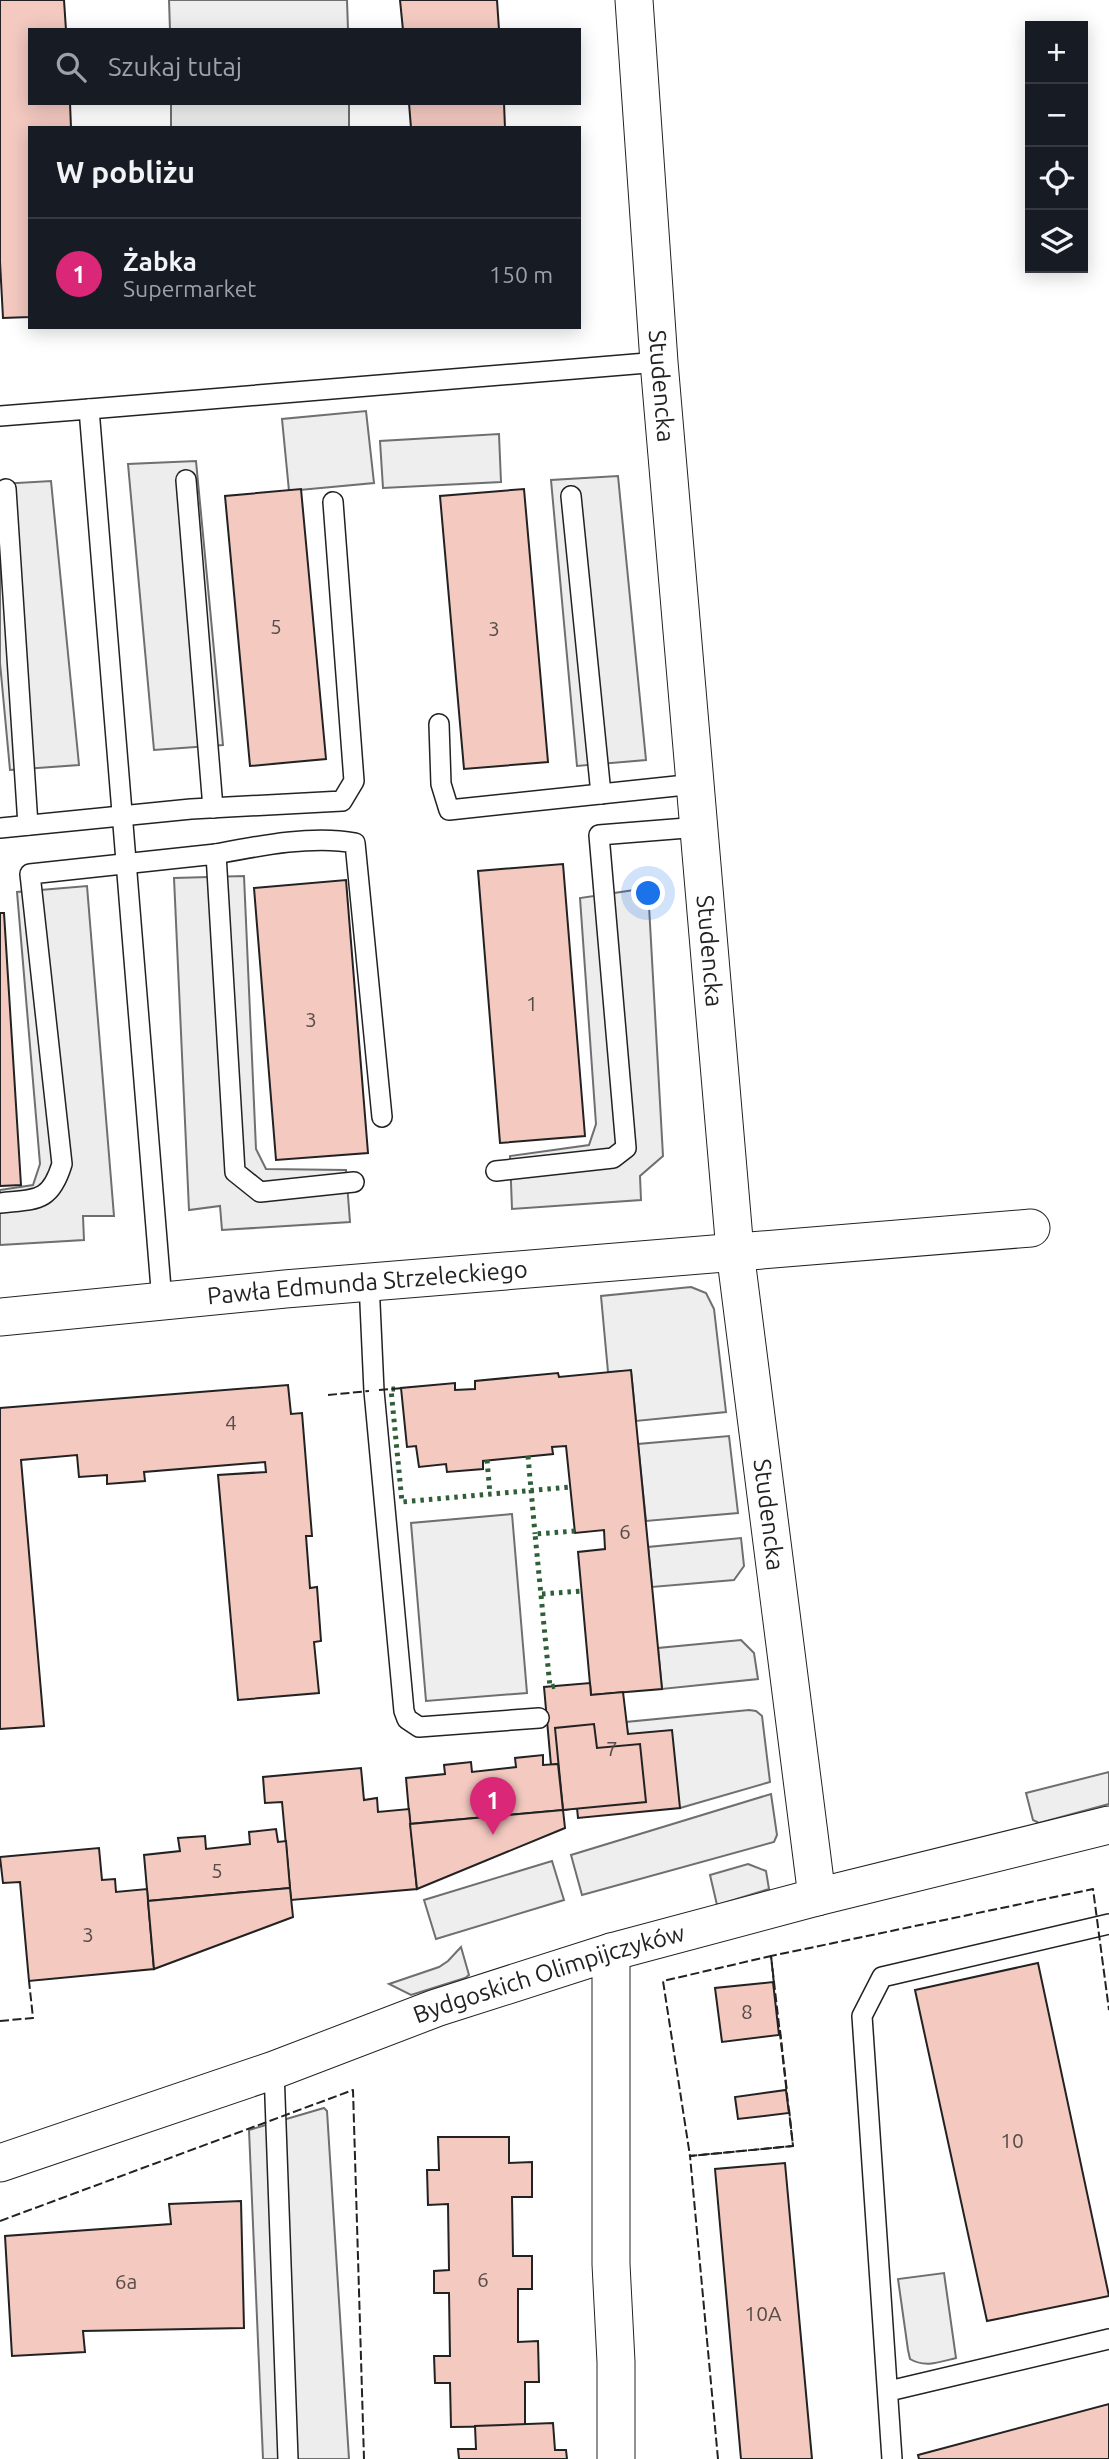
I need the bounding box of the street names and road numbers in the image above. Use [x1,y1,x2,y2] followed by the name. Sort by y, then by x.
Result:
[644,329,680,443] street label: Studencka
[692,894,728,1008] street label: Studencka
[206,1255,529,1310] street label: Pawła Edmunda Strzeleckiego
[749,1457,789,1572] street label: Studencka
[409,1919,688,2028] street label: Bydgoskich Olimpijczyków

